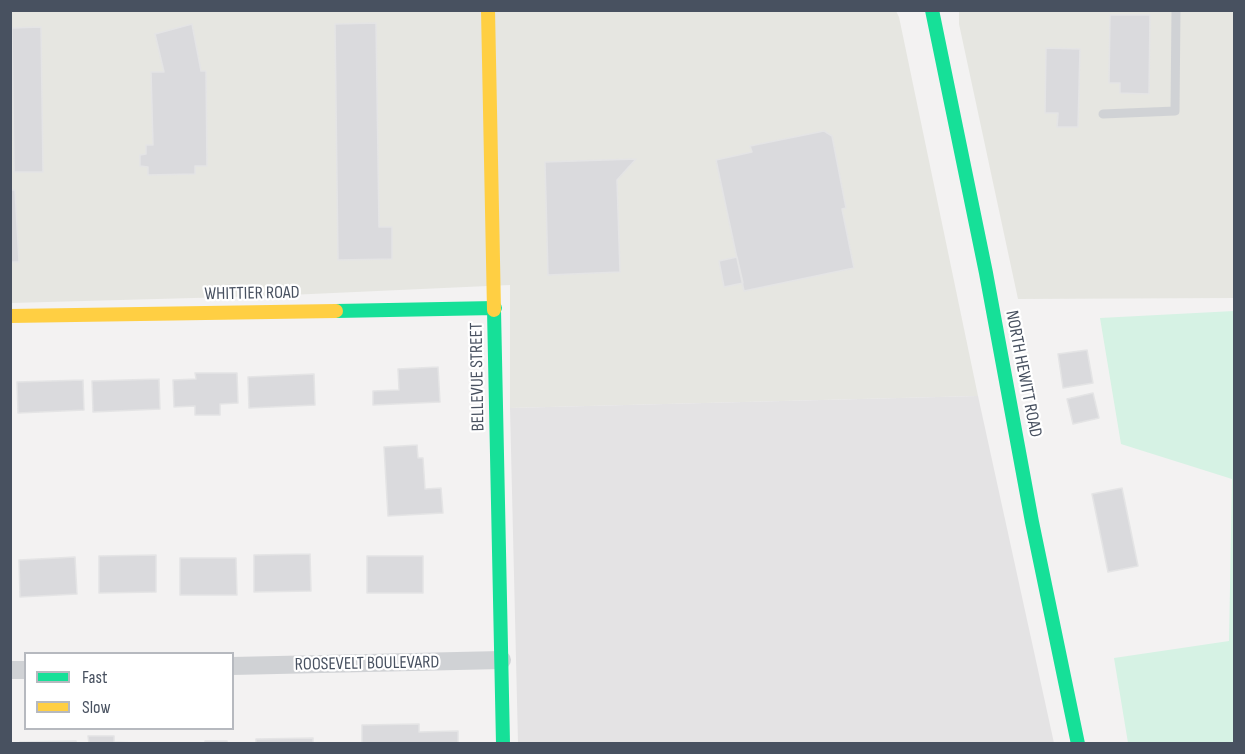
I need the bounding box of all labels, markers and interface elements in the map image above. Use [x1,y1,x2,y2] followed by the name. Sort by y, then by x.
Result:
[204,282,300,306] street label: WHITTIER ROAD
[1000,309,1046,439] street label: NORTH HEWITT ROAD
[466,322,490,432] street label: BELLEVUE STREET
[24,652,234,730] legend
[295,652,439,676] street label: ROOSEVELT BOULEVARD
[82,667,107,688] text: Fast
[82,697,111,718] text: Slow

